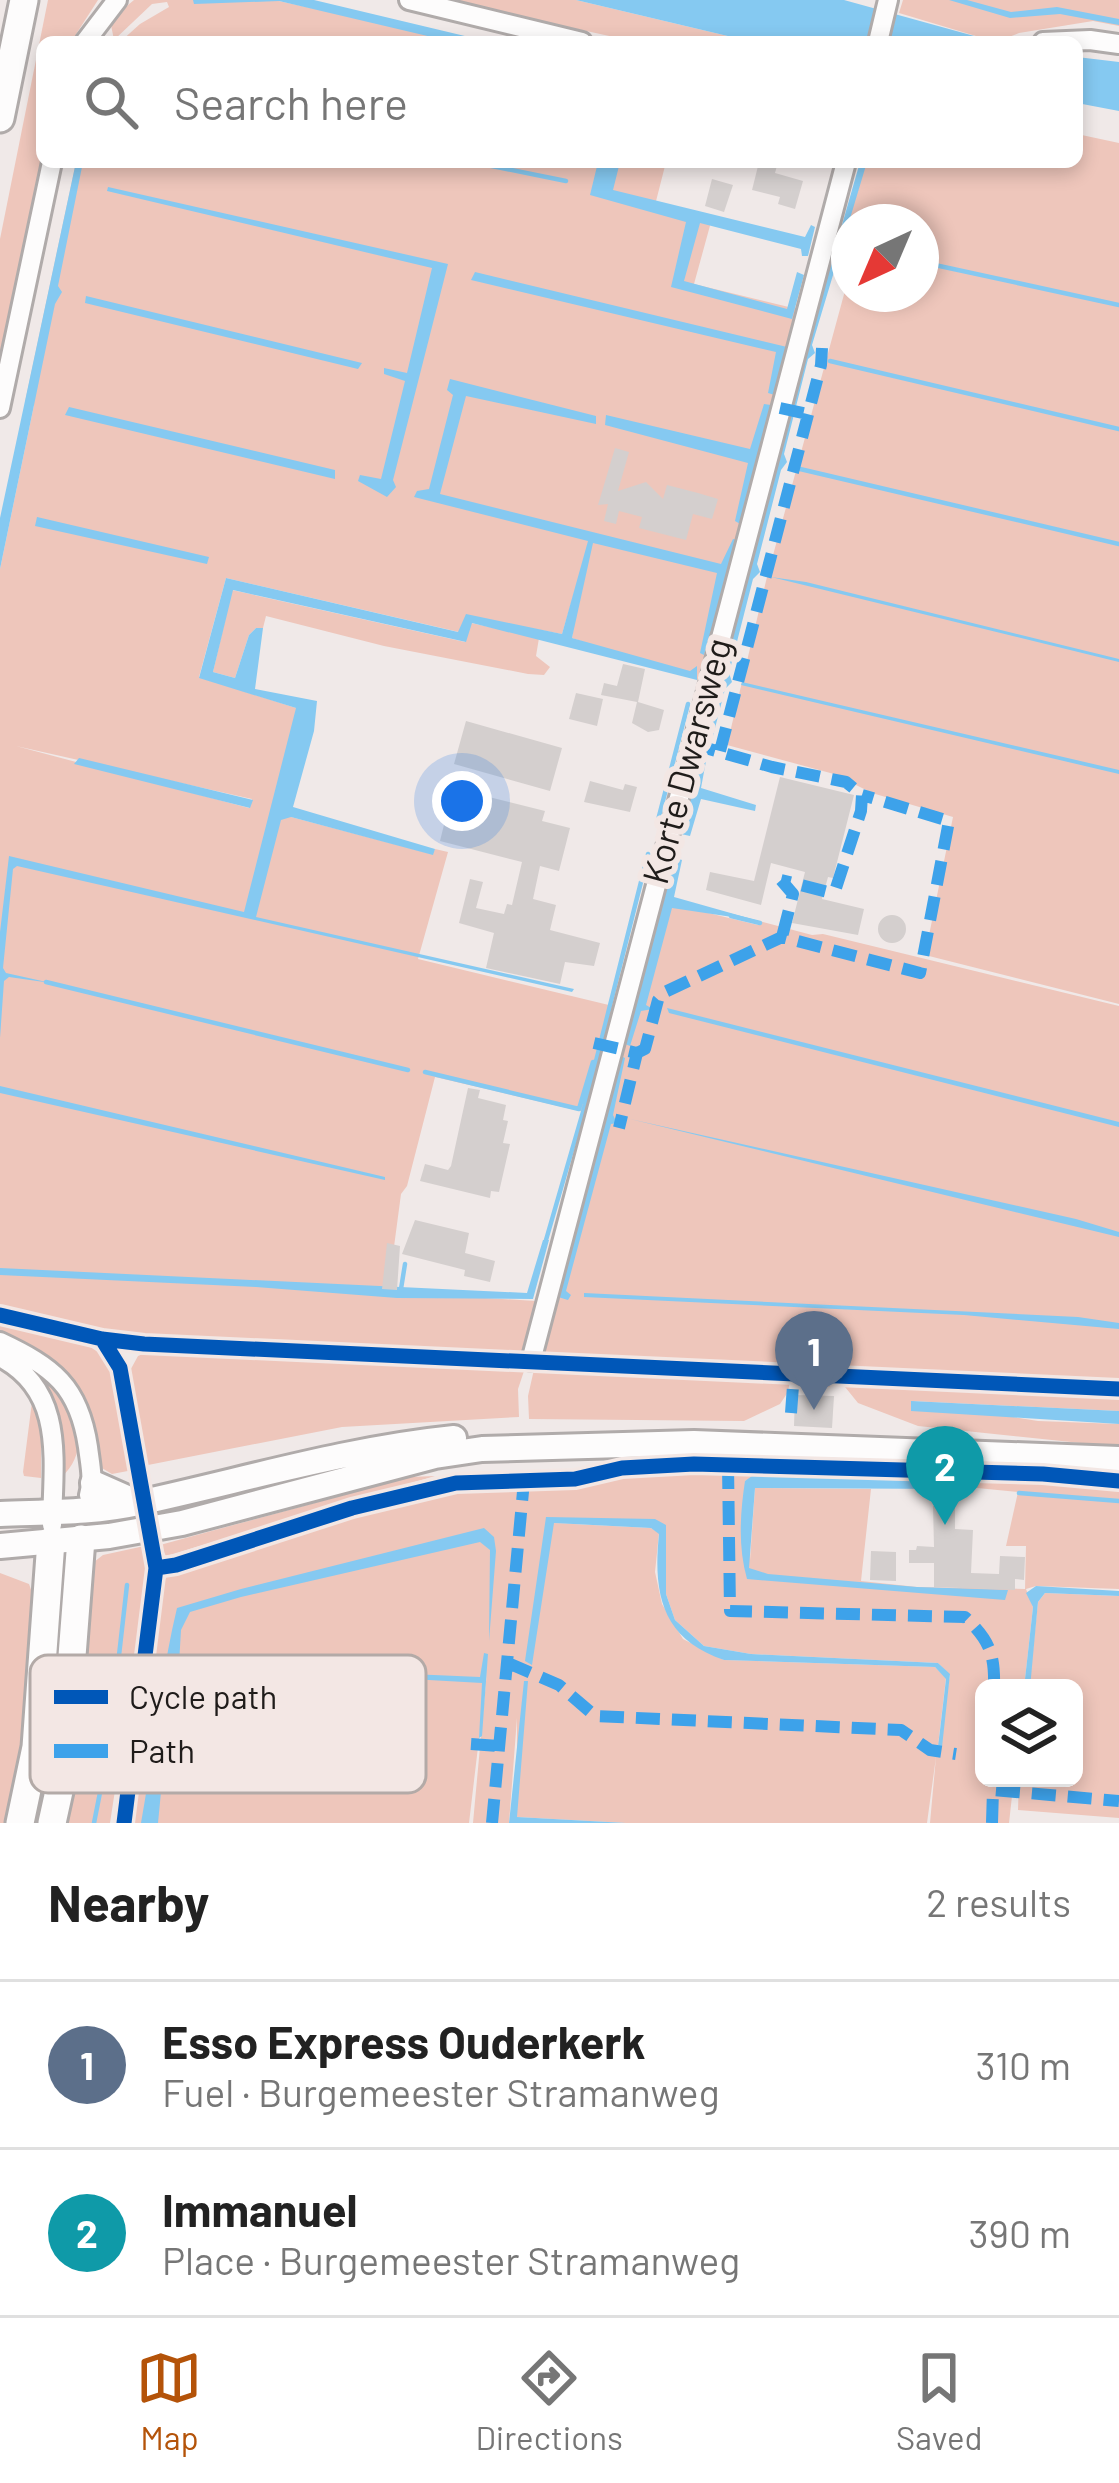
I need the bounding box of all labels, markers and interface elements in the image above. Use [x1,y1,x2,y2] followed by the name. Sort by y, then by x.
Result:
[36,36,1083,168] search box
[78,69,144,135] icon: search
[174,75,408,129] text: Search here
[831,204,939,312] north arrow
[632,633,739,888] street label: Korte Dwarsweg
[432,771,492,831] your location
[775,1311,853,1410] pin: 1
[906,1426,984,1525] pin: 2
[30,1655,426,1793] legend
[129,1676,277,1716] text: Cycle path
[975,1679,1083,1787] map controls
[975,1679,1083,1787] button: layers
[129,1730,195,1770] text: Path
[48,1871,209,1932] text: Nearby
[926,1878,1071,1925] text: 2 results
[162,2014,645,2068] text: Esso Express Ouderkerk
[80,2041,94,2088] text: 1
[975,2041,1071,2088] text: 310 m
[162,2068,720,2115] text: Fuel · Burgemeester Stramanweg
[162,2182,357,2236] text: Immanuel
[76,2209,98,2256] text: 2
[969,2209,1071,2256] text: 390 m
[162,2236,740,2283] text: Place · Burgemeester Stramanweg
[136,2345,202,2457] tab: Map
[475,2345,623,2457] tab: Directions
[896,2345,983,2457] tab: Saved

